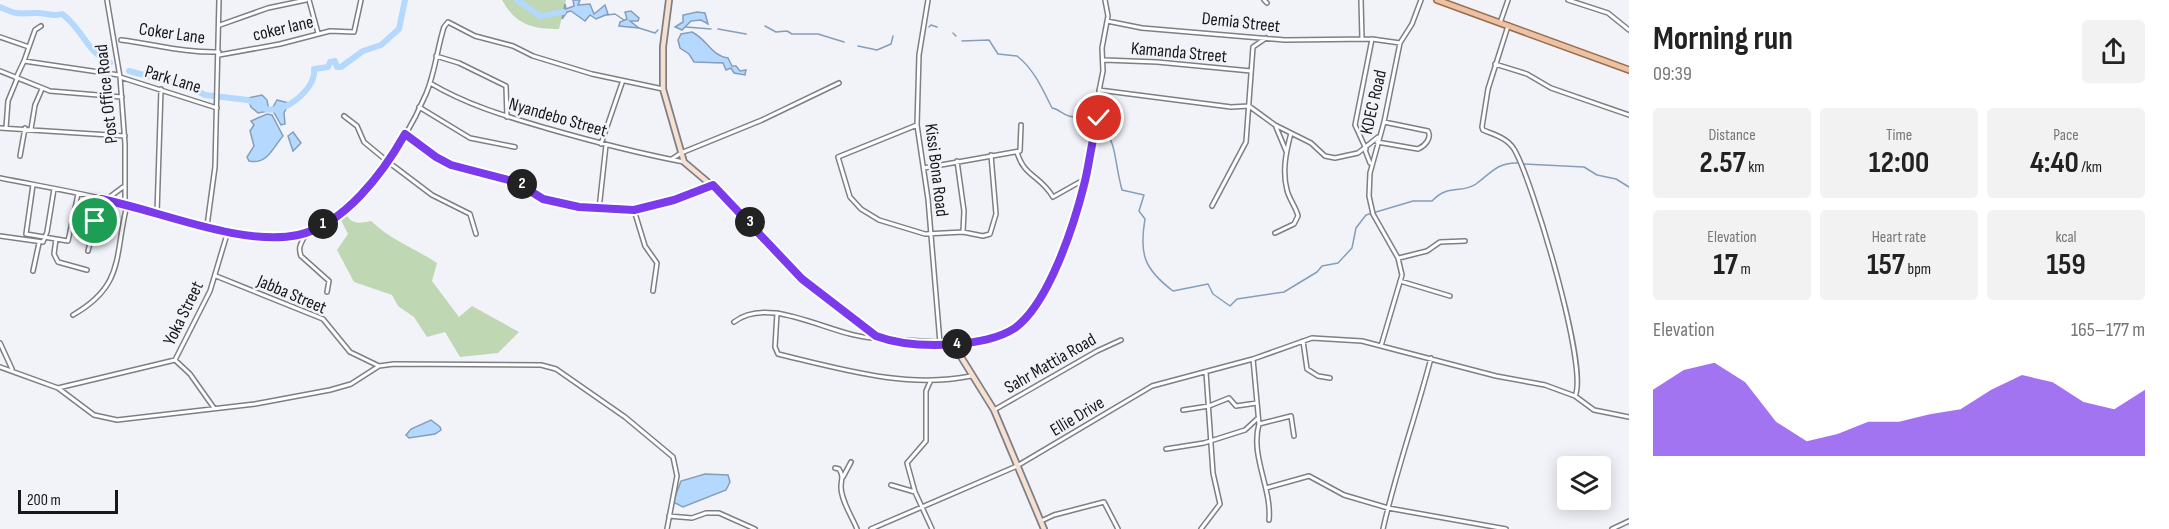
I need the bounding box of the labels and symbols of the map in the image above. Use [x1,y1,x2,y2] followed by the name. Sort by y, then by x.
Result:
[1201,8,1282,37] street label: Demia Street
[251,11,316,46] street label: coker lane
[138,18,206,49] street label: Coker Lane
[1130,38,1228,67] street label: Kamanda Street
[91,43,122,145] street label: Post Office Road
[142,61,204,98] street label: Park Lane
[1356,68,1391,136] street label: KDEC Road
[1073,92,1124,143] pin
[506,93,610,142] street label: Nyandebo Street
[920,122,953,218] street label: Kissi Bona Road
[507,169,537,199] pin: 2
[69,195,120,246] pin
[735,207,765,237] pin: 3
[308,209,338,239] pin: 1
[253,270,330,319] street label: Jabba Street
[159,277,208,349] street label: Yoka Street
[942,329,972,359] pin: 4
[1001,329,1100,398] street label: Sahr Mattia Road
[1046,392,1108,441] street label: Ellie Drive
[18,487,118,514] scale bar

